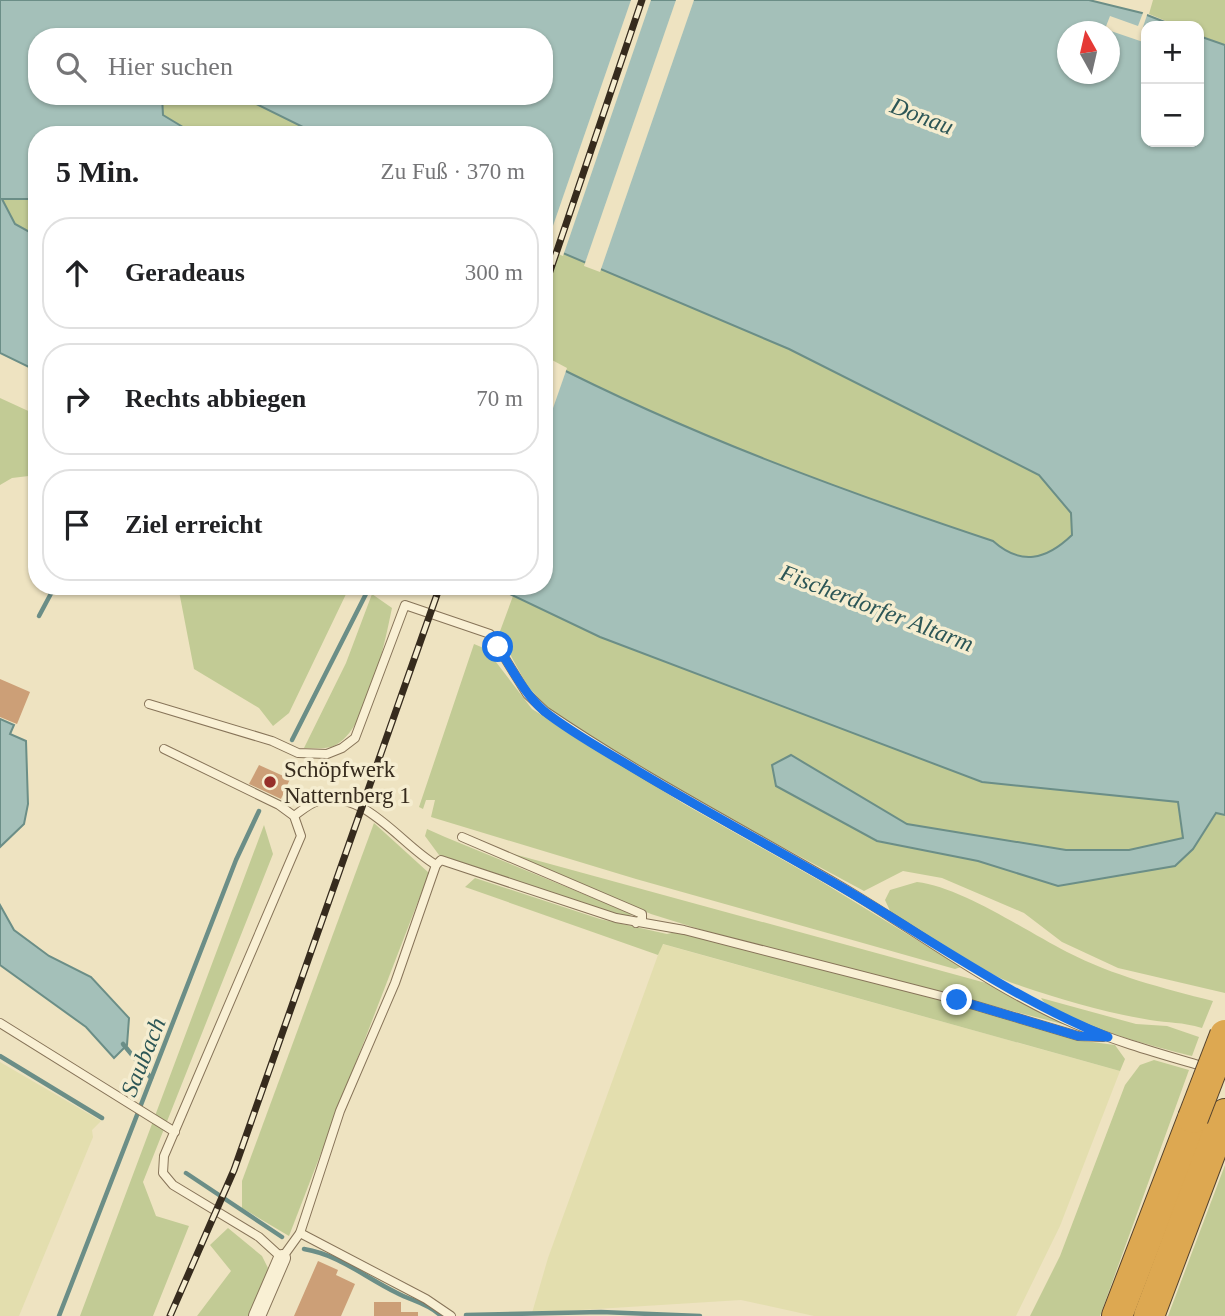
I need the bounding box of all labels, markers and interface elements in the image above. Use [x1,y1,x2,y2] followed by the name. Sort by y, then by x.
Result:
[1057,21,1120,84] north arrow
[1141,21,1204,147] map controls
[1141,21,1204,84] button: +
[28,28,553,105] search box
[52,48,90,86] icon: search
[108,52,233,81] text: Hier suchen
[1141,84,1204,147] button: −
[886,92,957,140] water label: Donau
[56,155,139,188] text: 5 Min.
[381,159,525,184] text: Zu Fuß · 370 m
[58,254,96,292] icon: ahead
[125,258,245,287] text: Geradeaus
[465,260,523,285] text: 300 m
[58,380,96,418] icon: right
[125,384,306,413] text: Rechts abbiegen
[476,386,523,411] text: 70 m
[58,506,96,544] icon: arrive
[125,510,262,539] text: Ziel erreicht
[776,559,977,657] water label: Fischerdorfer Altarm
[482,631,513,662] route start
[284,757,411,808] place label: Schöpfwerk Natternberg 1
[262,774,278,790] marker: Schöpfwerk Natternberg 1
[941,984,972,1015] route end
[115,1014,171,1100] water label: Saubach

